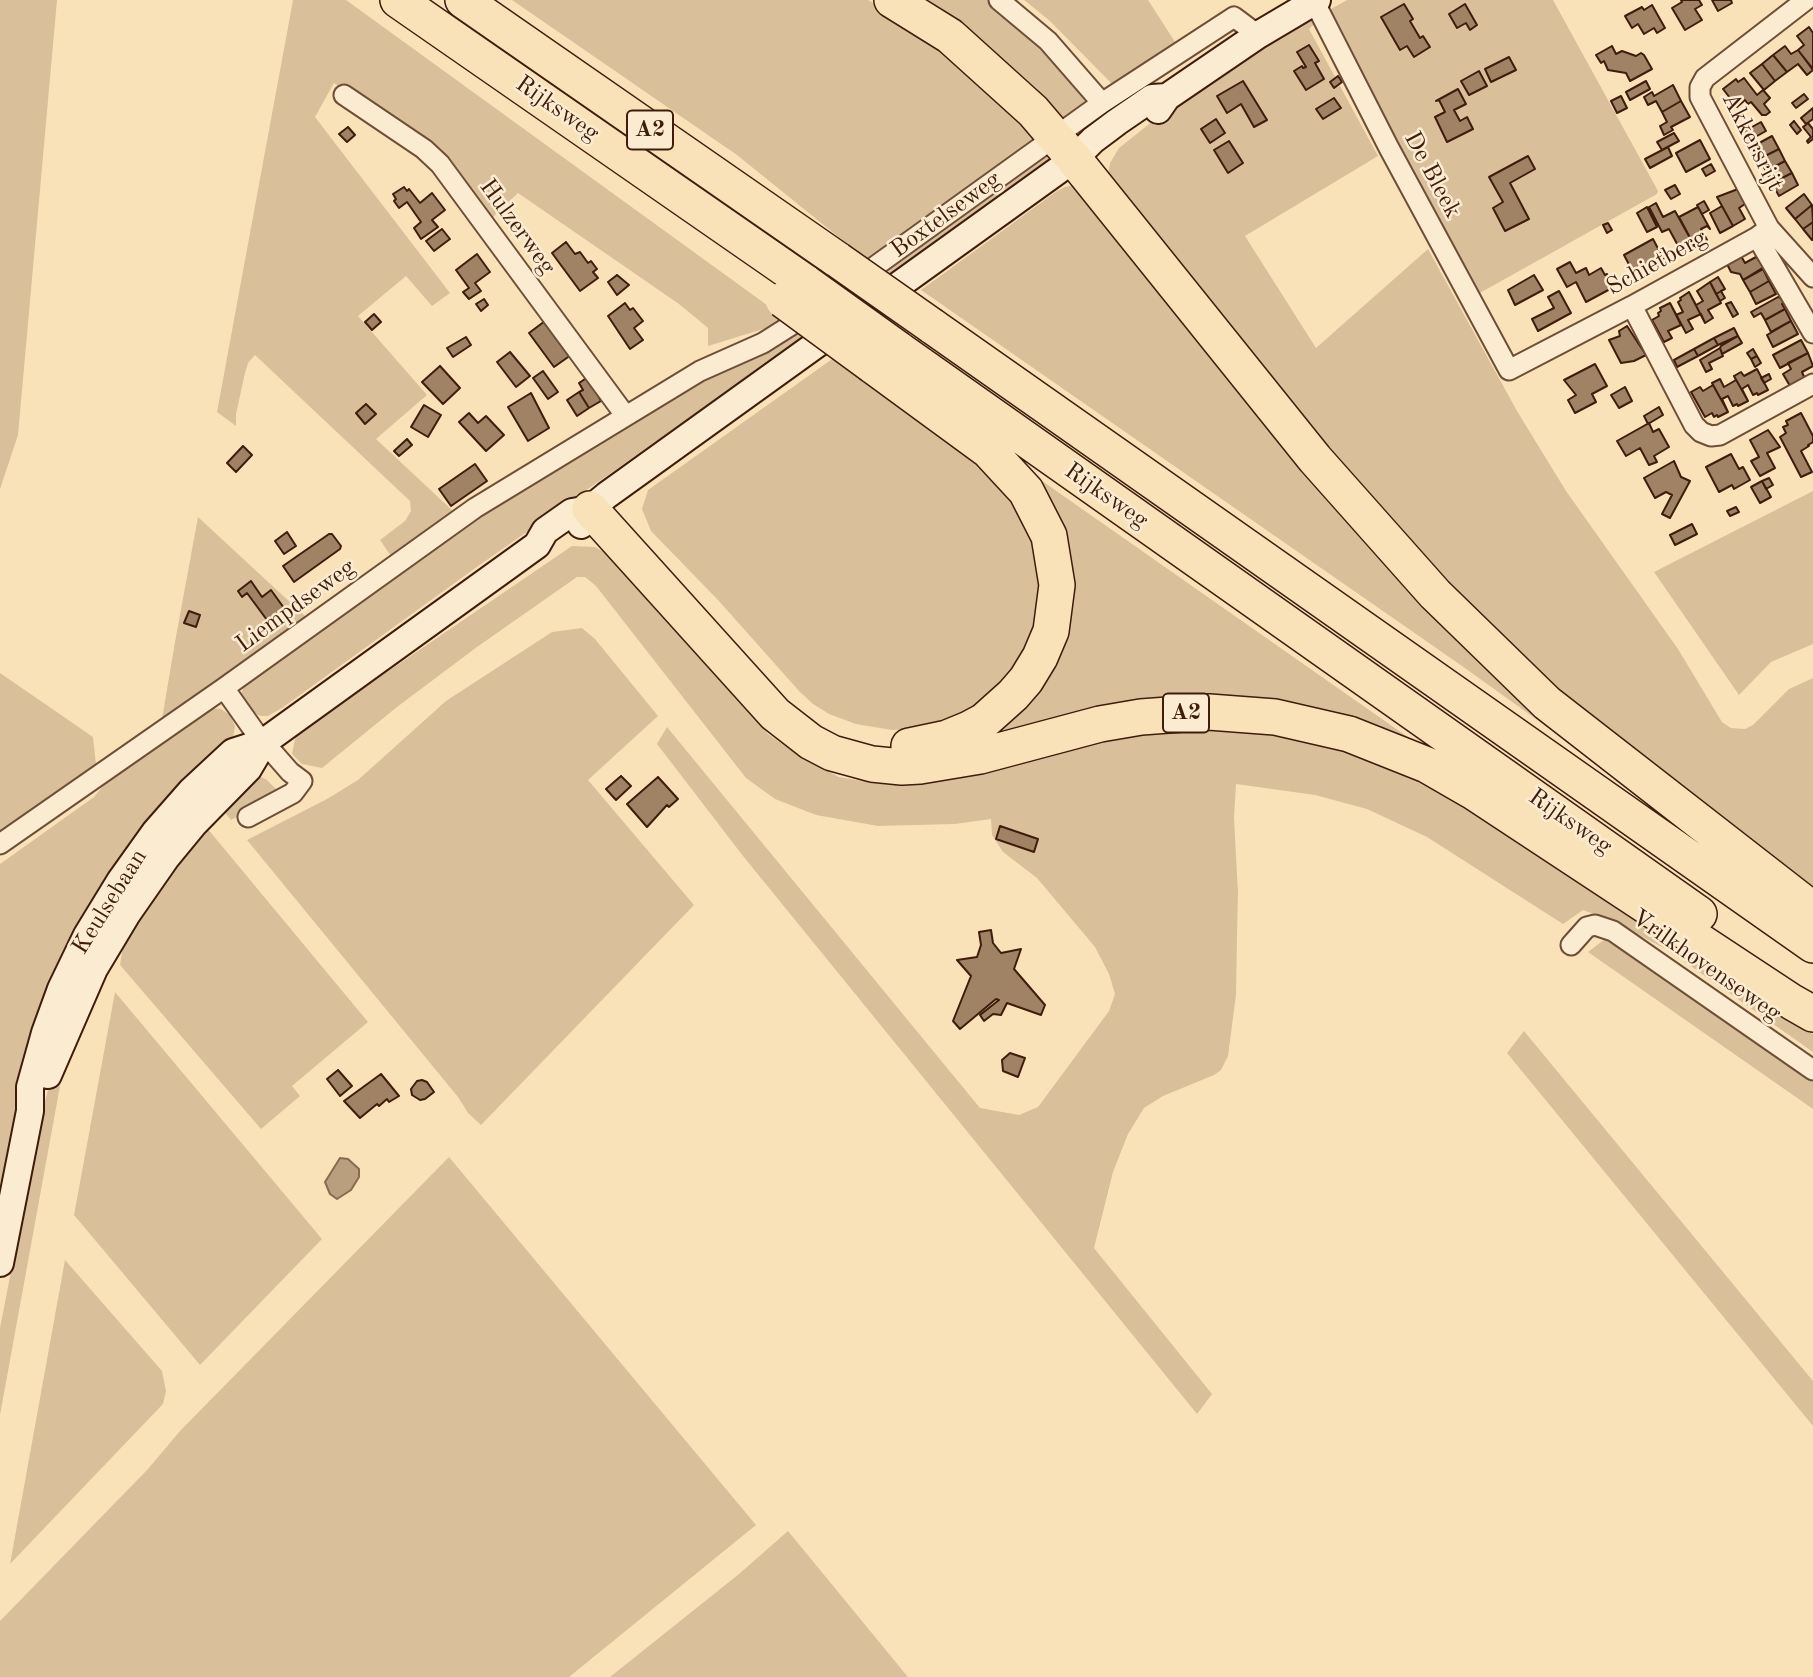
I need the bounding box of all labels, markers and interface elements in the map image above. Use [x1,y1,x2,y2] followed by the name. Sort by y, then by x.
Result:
[510,70,604,148] street label: Rijksweg
[1715,88,1789,196] street label: Akkersrijt
[627,111,673,150] road number: A2
[1397,127,1467,223] street label: De Bleek
[885,165,1007,265] street label: Boxtelseweg
[473,174,561,280] street label: Hulzerweg
[1602,224,1712,302] street label: Schietberg
[1059,457,1153,535] street label: Rijksweg
[231,553,361,659] street label: Liempdseweg
[1163,694,1209,733] road number: A2
[1523,783,1617,861] street label: Rijksweg
[66,844,154,960] street label: Keulsebaan
[1626,904,1786,1028] street label: Vrilkhovenseweg

